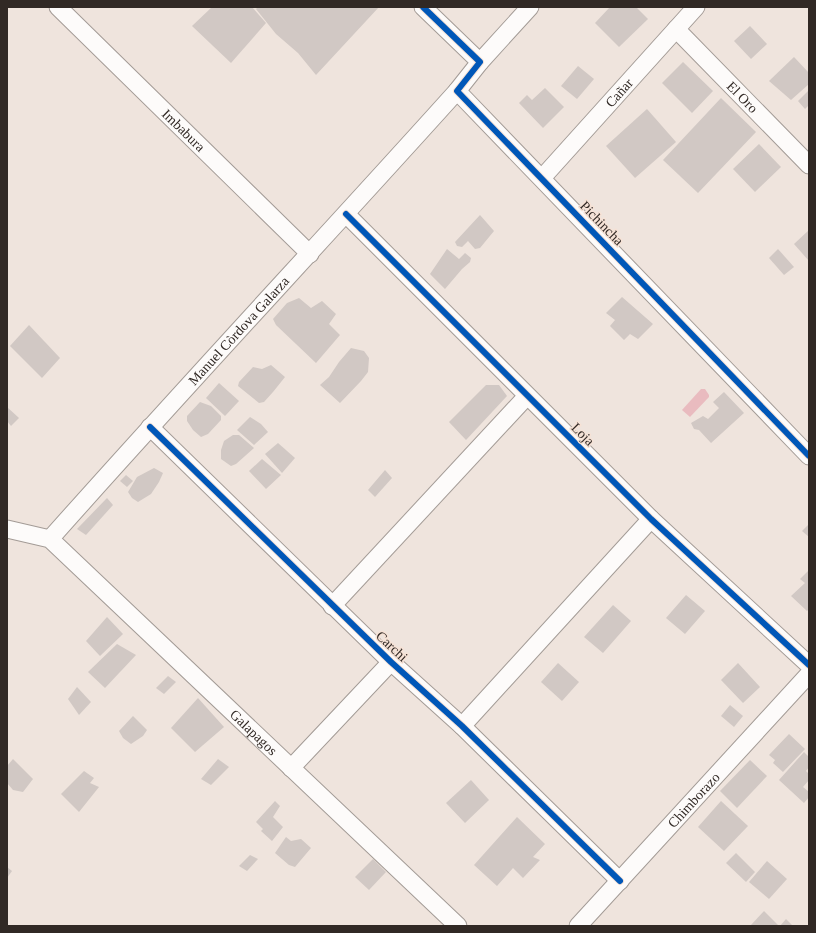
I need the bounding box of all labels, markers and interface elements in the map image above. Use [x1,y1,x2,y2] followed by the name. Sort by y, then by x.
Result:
[603,75,636,110] street label: Cañar
[724,79,761,116] street label: El Oro
[159,106,208,155] street label: Imbabura
[577,198,627,249] street label: Pichincha
[186,273,293,388] street label: Manuel Còrdova Galarza
[568,420,598,449] street label: Loja
[373,628,410,665] street label: Carchi
[227,707,280,758] street label: Galapagos
[665,770,723,831] street label: Chimborazo

